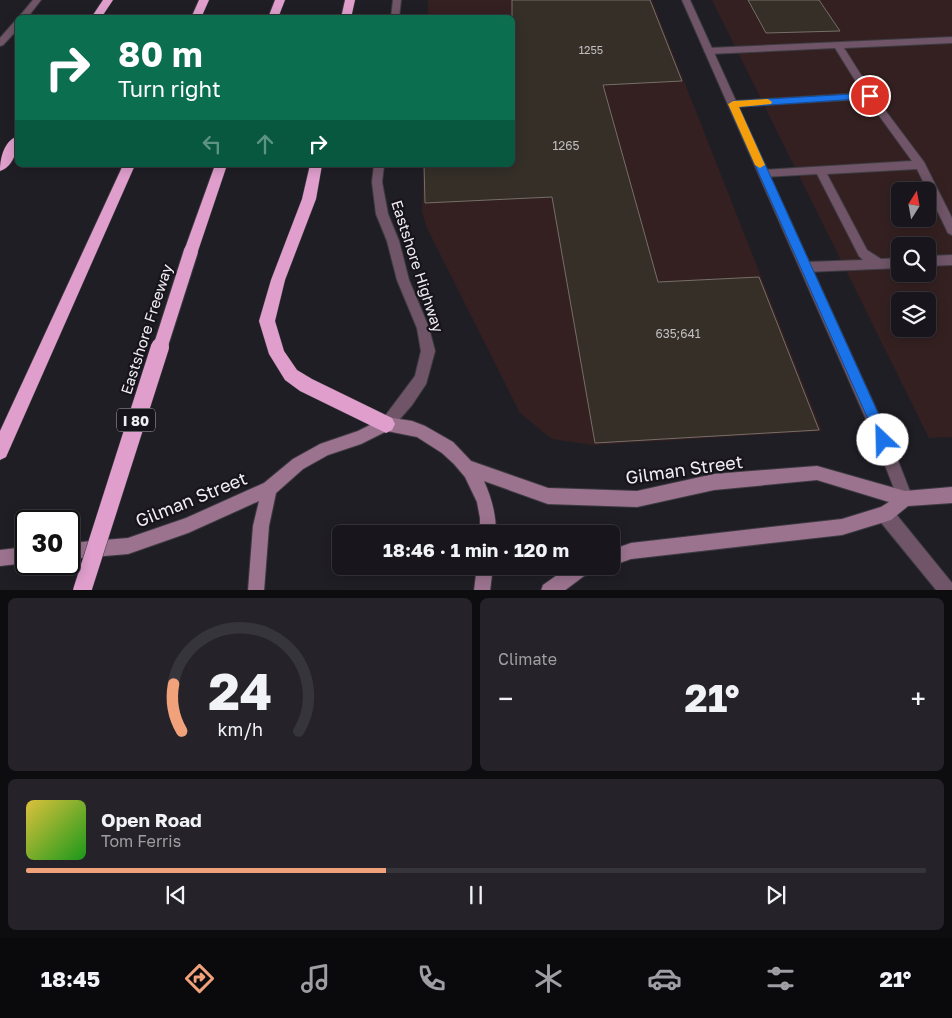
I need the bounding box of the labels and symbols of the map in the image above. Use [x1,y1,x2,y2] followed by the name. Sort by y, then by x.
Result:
[579,43,603,56] house number: 1255
[849,75,891,117] pin
[552,138,580,153] house number: 1265
[891,182,936,228] north arrow
[388,198,448,335] street label: Eastshore Highway
[116,261,176,396] street label: Eastshore Freeway
[655,326,701,341] house number: 635;641
[117,408,155,432] road number: I 80
[856,413,908,465] position arrow
[624,450,744,488] street label: Gilman Street
[132,467,250,531] street label: Gilman Street
[15,510,80,575] speed limit sign: 30

